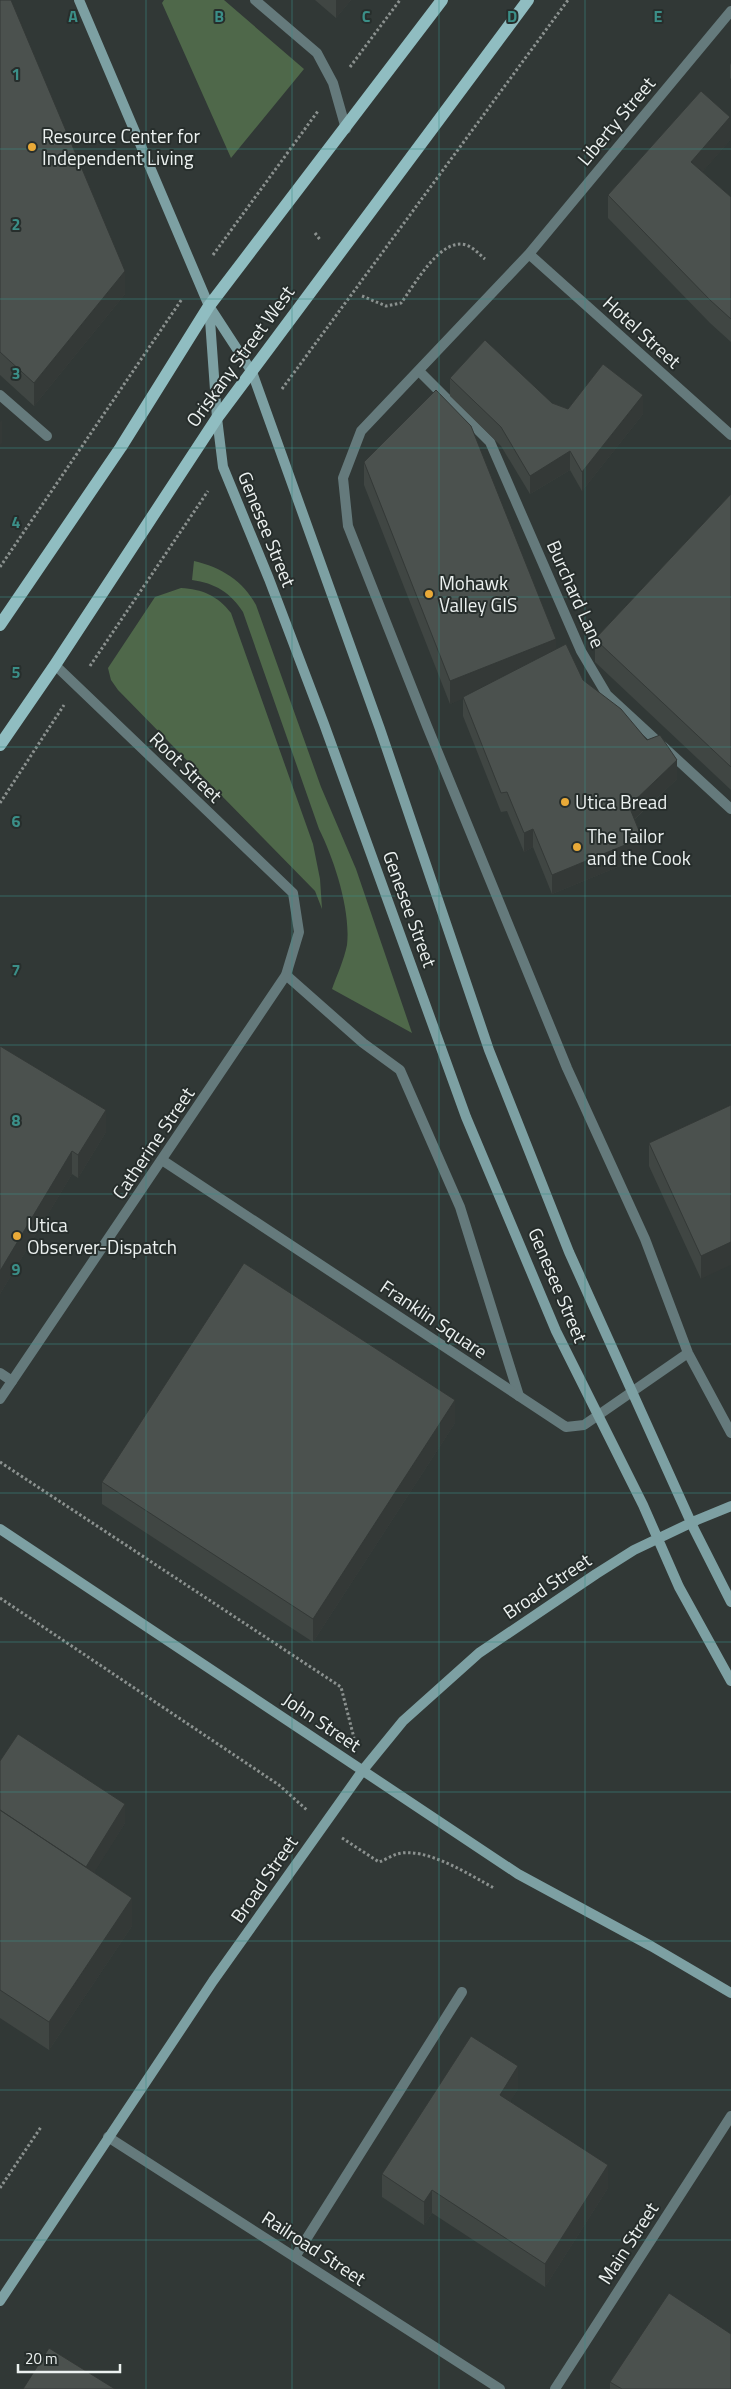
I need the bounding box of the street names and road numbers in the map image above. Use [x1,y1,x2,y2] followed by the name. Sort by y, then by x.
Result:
[570,70,662,172] street label: Liberty Street
[178,279,301,433] street label: Oriskany Street West
[597,289,688,375] street label: Hotel Street
[231,467,304,591] street label: Genesee Street
[540,535,613,652] street label: Burchard Lane
[143,724,230,809] street label: Root Street
[376,846,445,972] street label: Genesee Street
[104,1080,201,1205] street label: Catherine Street
[521,1223,596,1347] street label: Genesee Street
[375,1272,494,1365] street label: Franklin Square
[497,1545,597,1626] street label: Broad Street
[277,1685,368,1759] street label: John Street
[223,1829,305,1928] street label: Broad Street
[590,2196,665,2290] street label: Main Street
[257,2203,372,2292] street label: Railroad Street

